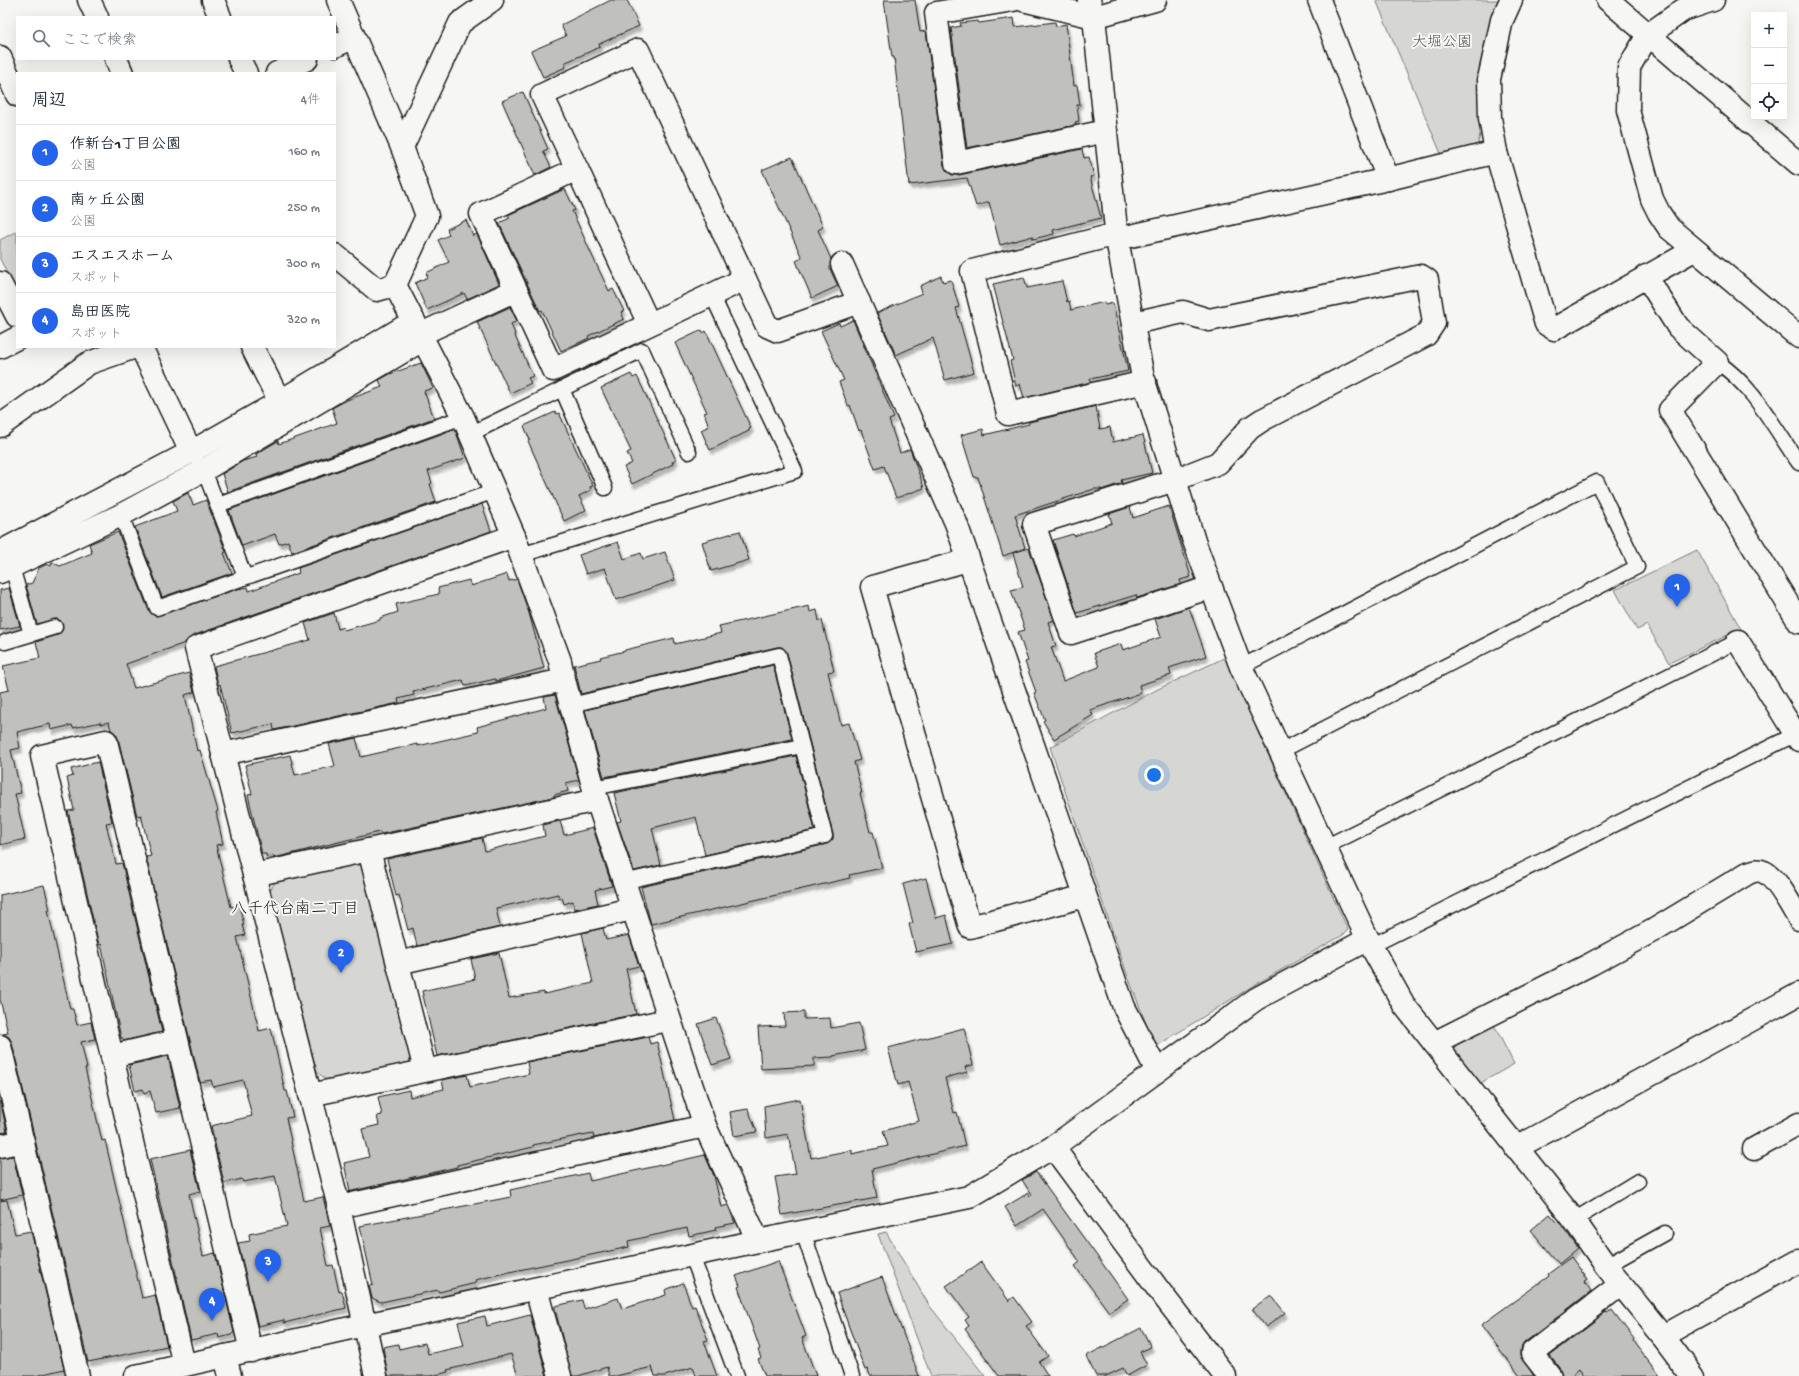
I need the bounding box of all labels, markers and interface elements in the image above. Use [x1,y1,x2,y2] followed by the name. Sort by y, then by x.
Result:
[1751,12,1787,120] map controls
[1751,12,1787,48] button: +
[16,16,336,60] search box
[30,27,52,49] icon: search
[62,32,137,50] text: ここで検索
[1412,34,1472,52] park label: 大堀公園
[1751,48,1787,84] button: −
[1751,84,1787,120] button: locate
[32,92,66,112] text: 周辺
[301,93,320,108] text: 4件
[70,136,181,154] text: 作新台1丁目公園
[42,145,48,160] text: 1
[288,145,320,160] text: 160 m
[70,159,96,174] text: 公園
[70,192,145,210] text: 南ヶ丘公園
[42,201,48,216] text: 2
[287,201,320,216] text: 250 m
[70,215,96,230] text: 公園
[70,248,174,266] text: エスエスホーム
[42,257,48,272] text: 3
[286,257,320,272] text: 300 m
[70,271,122,286] text: スポット
[70,304,130,322] text: 島田医院
[42,313,48,328] text: 4
[287,313,320,328] text: 320 m
[70,327,122,342] text: スポット
[1664,574,1690,607] pin: 1
[1144,765,1164,785] your location
[231,899,359,920] district label: 八千代台南二丁目
[328,940,354,973] pin: 2
[255,1249,281,1282] pin: 3
[199,1288,225,1321] pin: 4

